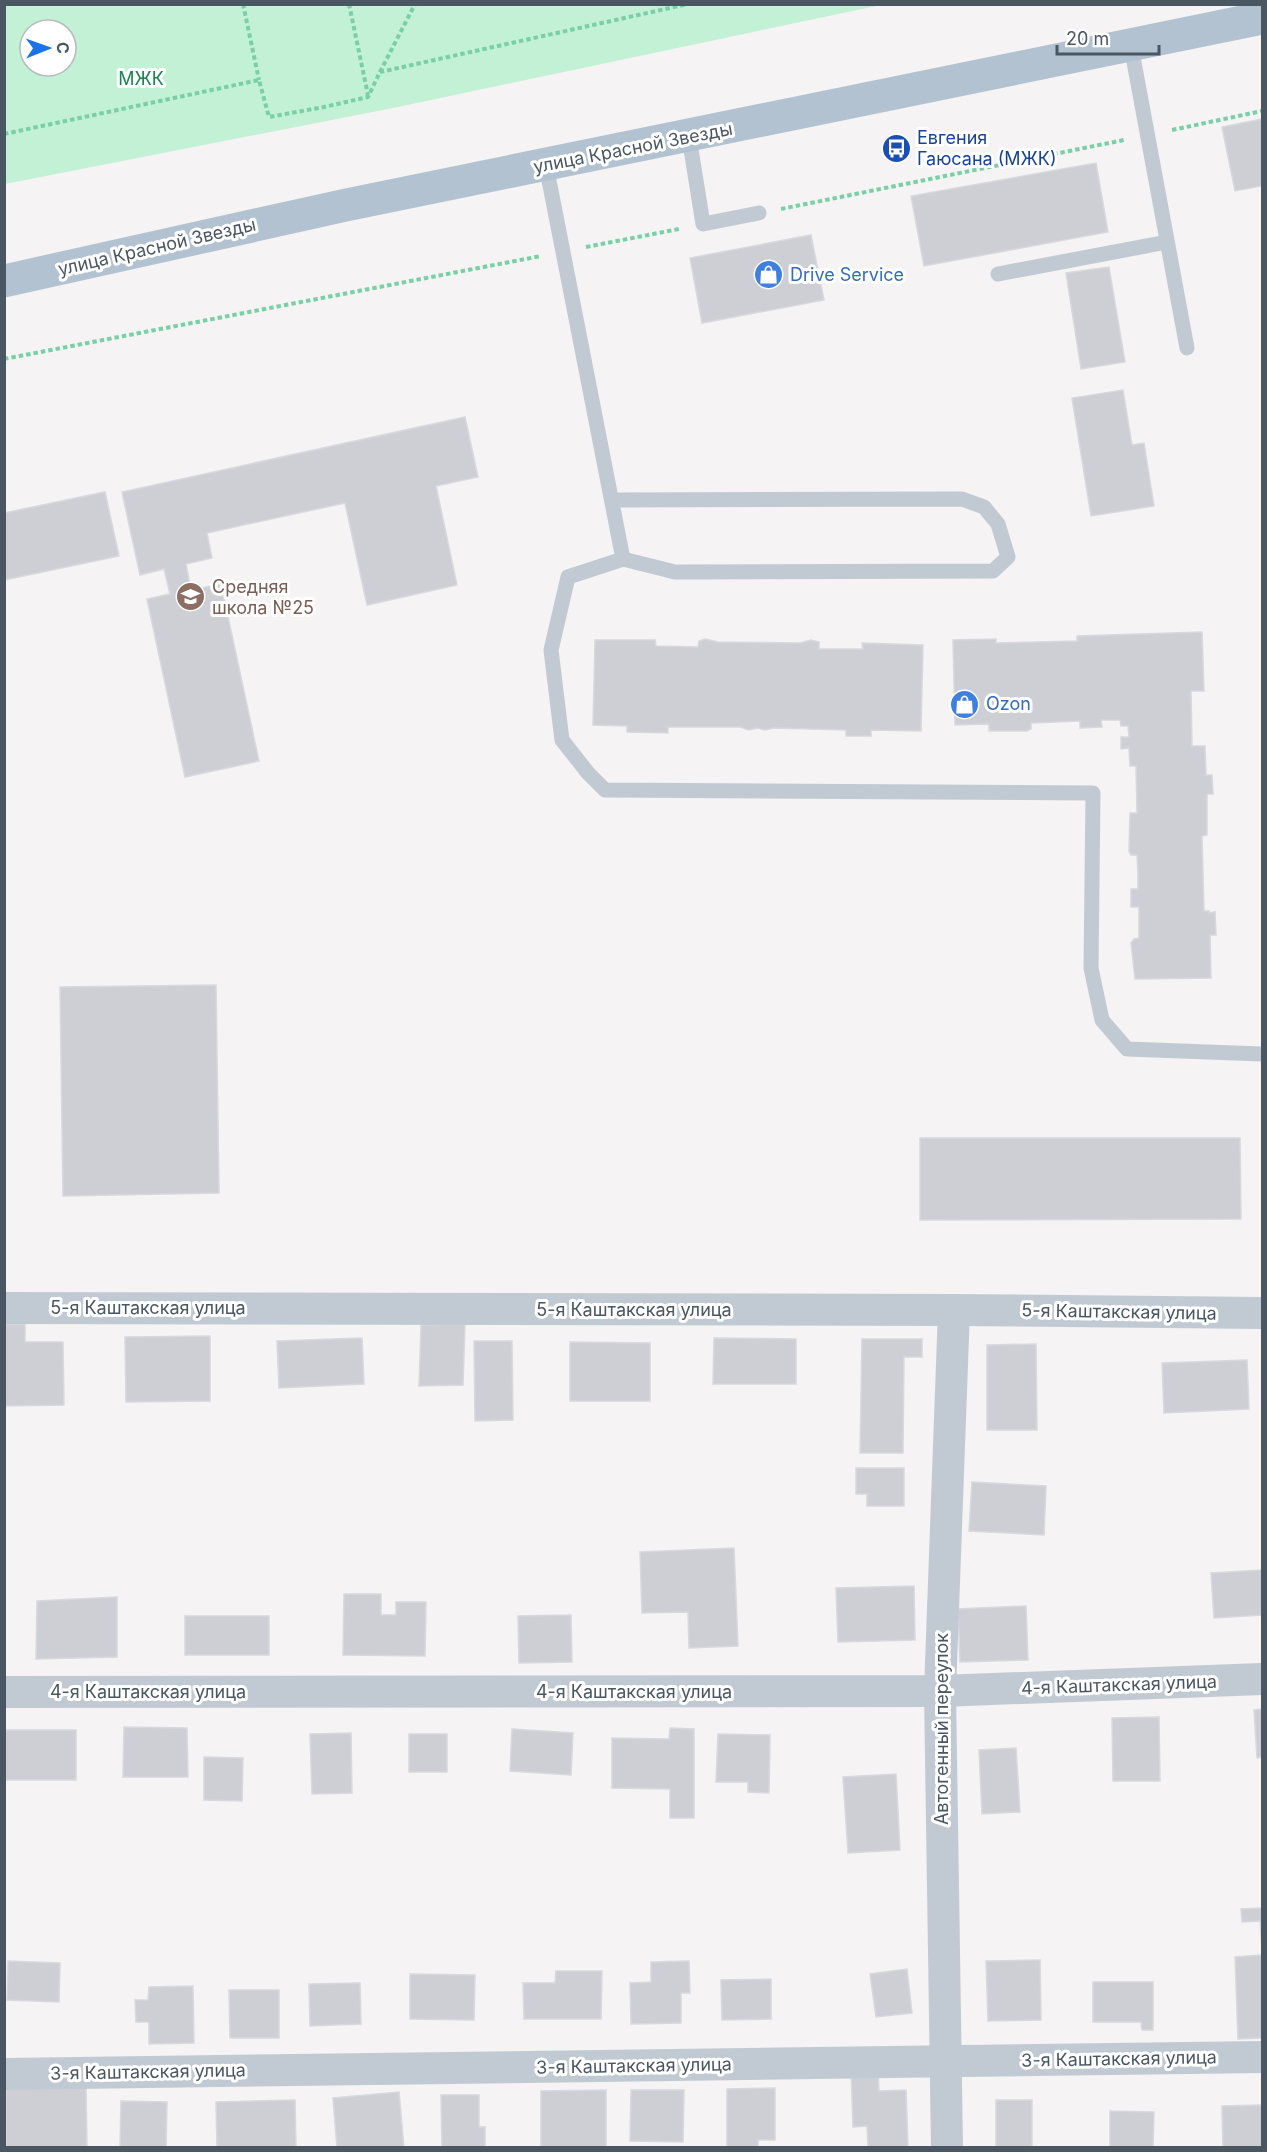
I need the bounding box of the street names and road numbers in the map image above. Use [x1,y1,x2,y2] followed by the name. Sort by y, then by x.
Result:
[532,118,734,177] street label: улица Красной Звезды
[56,214,258,279] street label: улица Красной Звезды
[50,1297,246,1318] street label: 5-я Каштакская улица
[536,1299,732,1320] street label: 5-я Каштакская улица
[1021,1299,1217,1324] street label: 5-я Каштакская улица
[931,1633,952,1825] street label: Автогенный переулок
[1021,1671,1217,1698] street label: 4-я Каштакская улица
[50,1681,246,1702] street label: 4-я Каштакская улица
[536,1681,732,1702] street label: 4-я Каштакская улица
[1021,2046,1217,2071] street label: 3-я Каштакская улица
[536,2053,732,2078] street label: 3-я Каштакская улица
[50,2059,246,2084] street label: 3-я Каштакская улица

